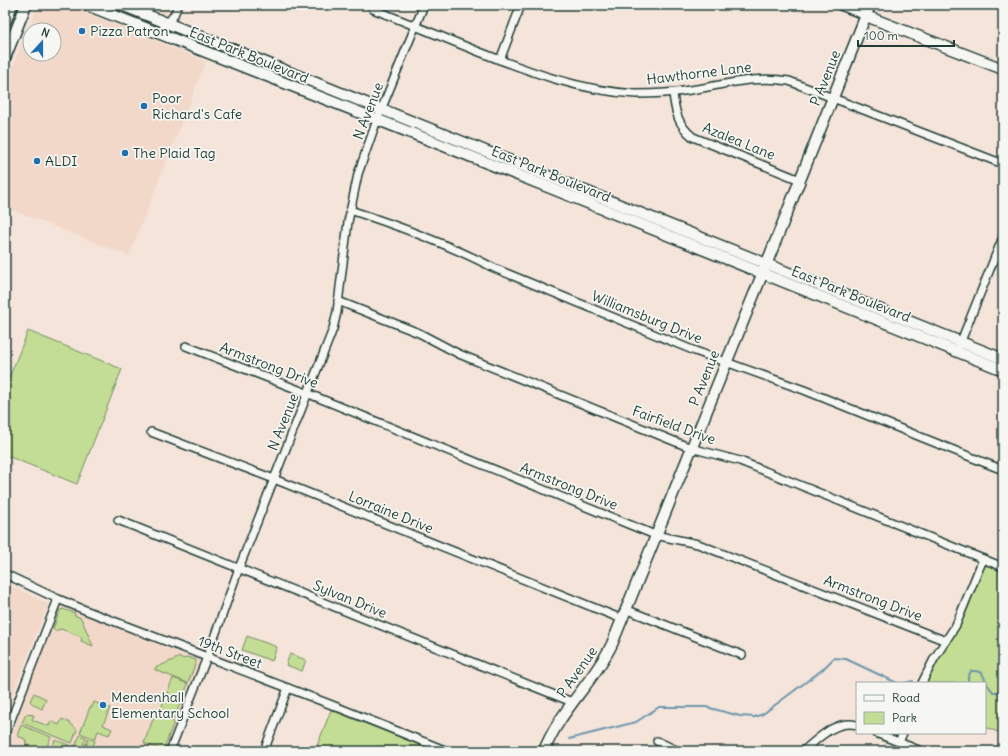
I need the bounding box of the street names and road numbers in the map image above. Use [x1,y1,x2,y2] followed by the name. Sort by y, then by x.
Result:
[187,23,311,87] street label: East Park Boulevard
[806,47,844,109] street label: P Avenue
[646,58,752,88] street label: Hawthorne Lane
[349,80,387,142] street label: N Avenue
[700,118,778,164] street label: Azalea Lane
[489,142,613,206] street label: East Park Boulevard
[789,262,913,326] street label: East Park Boulevard
[589,287,705,347] street label: Williamsburg Drive
[217,338,321,392] street label: Armstrong Drive
[685,347,723,409] street label: P Avenue
[263,391,303,453] street label: N Avenue
[630,402,718,448] street label: Fairfield Drive
[517,458,621,514] street label: Armstrong Drive
[346,487,436,537] street label: Lorraine Drive
[821,571,925,625] street label: Armstrong Drive
[310,576,390,622] street label: Sylvan Drive
[195,632,265,673] street label: 19th Street
[553,643,601,701] street label: P Avenue

